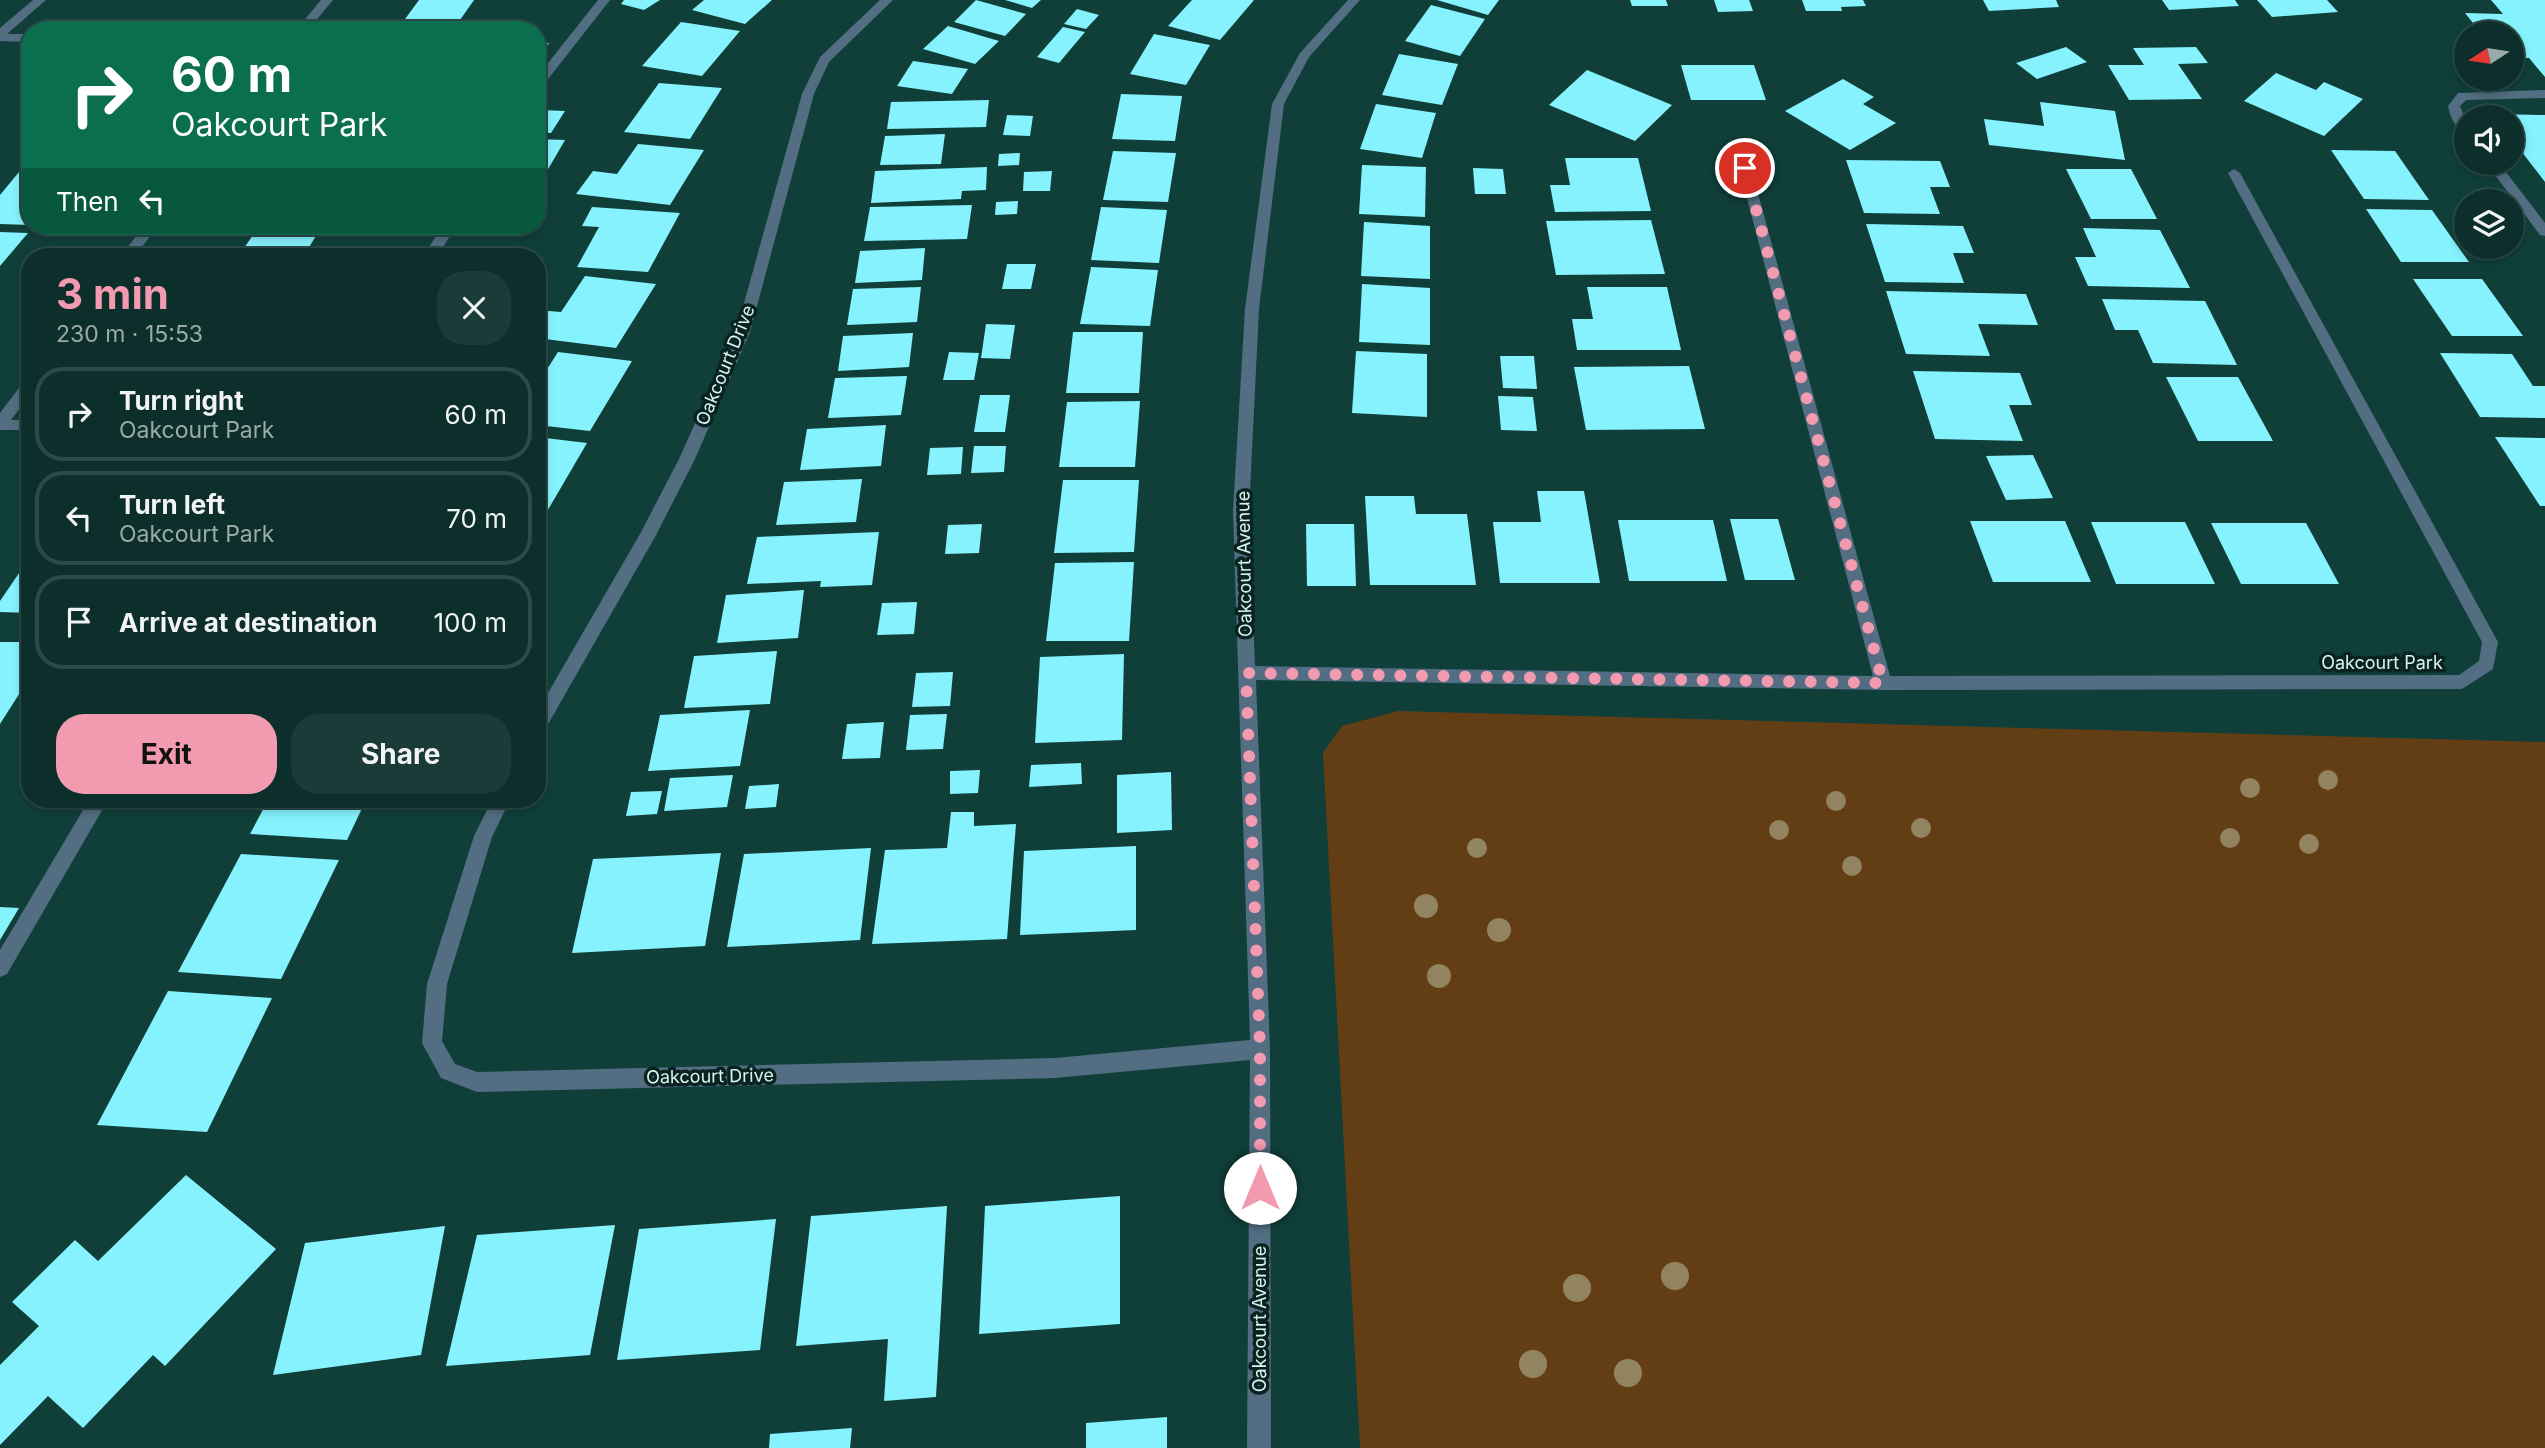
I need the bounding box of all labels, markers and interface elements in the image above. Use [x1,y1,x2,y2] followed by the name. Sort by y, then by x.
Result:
[2454,21,2524,91] north arrow
[2454,21,2524,259] map controls
[171,45,292,104] text: 60 m
[56,49,147,140] icon: right
[171,105,387,144] text: Oakcourt Park
[2454,105,2524,175] button: sound
[1715,138,1775,198] pin
[1726,149,1764,187] icon: arrive
[133,182,171,220] icon: left
[56,186,119,217] text: Then
[2454,189,2524,259] button: layers
[56,268,169,319] text: 3 min
[437,271,511,345] button: close
[691,302,759,428] street label: Oakcourt Drive
[56,320,203,348] text: 230 m · 15:53
[119,385,244,416] text: Turn right
[60,395,98,433] icon: right
[444,399,507,430] text: 60 m
[119,416,274,444] text: Oakcourt Park
[119,489,225,520] text: Turn left
[1232,491,1256,637] street label: Oakcourt Avenue
[60,499,98,537] icon: left
[446,503,507,534] text: 70 m
[119,520,274,548] text: Oakcourt Park
[60,603,98,641] icon: arrive
[119,607,378,638] text: Arrive at destination
[434,607,507,638] text: 100 m
[2321,652,2443,673] street label: Oakcourt Park
[56,714,277,794] button: Exit
[291,714,511,794] button: Share
[646,1064,774,1088] street label: Oakcourt Drive
[1223,1151,1297,1225] position arrow
[1249,1246,1270,1392] street label: Oakcourt Avenue

